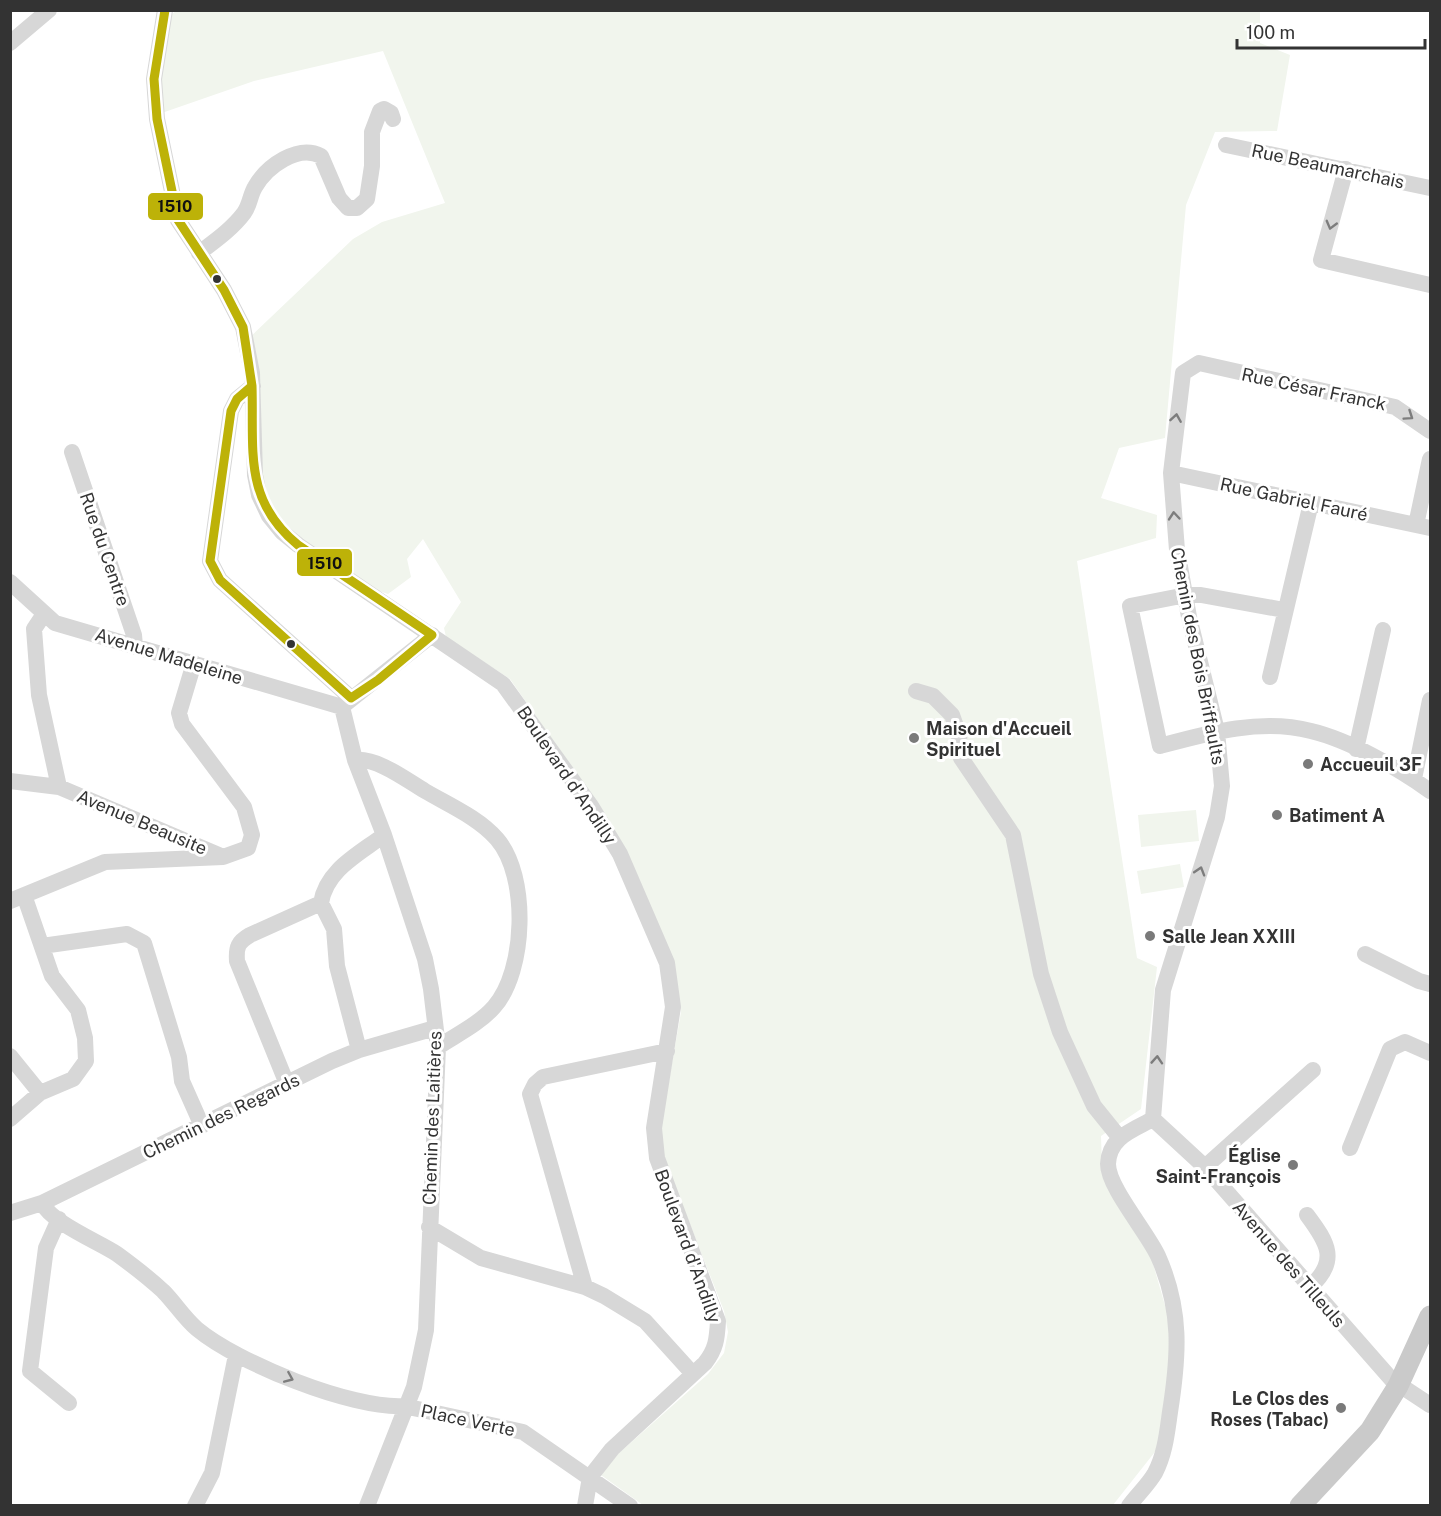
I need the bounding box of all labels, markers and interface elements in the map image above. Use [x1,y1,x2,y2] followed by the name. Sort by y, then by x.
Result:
[1237,12,1424,50] scale bar
[1246,22,1295,43] text: 100 m
[1250,140,1406,192] street label: Rue Beaumarchais
[147,192,204,221] line badge: 1510
[158,197,192,216] text: 1510
[1326,219,1338,230] one-way arrow
[211,273,223,285] unlabelled marker
[1240,363,1388,415] street label: Rue César Franck
[1403,409,1414,420] one-way arrow
[1170,413,1182,422] one-way arrow
[1218,473,1370,525] street label: Rue Gabriel Fauré
[76,489,134,609] street label: Rue du Centre
[1168,511,1181,520] one-way arrow
[1167,546,1229,766] street label: Chemin des Bois Briffaults
[296,548,353,577] line badge: 1510
[308,554,342,573] text: 1510
[93,624,245,688] street label: Avenue Madeleine
[285,638,297,650] unlabelled marker
[513,702,621,848] street label: Boulevard d'Andilly
[926,718,1072,760] place label: Maison d'Accueil Spirituel
[907,731,921,745] marker: Maison d'Accueil Spirituel
[1320,754,1422,775] place label: Accueuil 3F
[1301,757,1315,771] marker: Accueuil 3F
[74,785,210,859] street label: Avenue Beausite
[1289,805,1385,826] place label: Batiment A
[1270,808,1284,822] marker: Batiment A
[1193,866,1205,877] one-way arrow
[1162,926,1296,947] place label: Salle Jean XXIII
[1143,929,1157,943] marker: Salle Jean XXIII
[418,1031,446,1205] street label: Chemin des Laitières
[1151,1056,1164,1065] one-way arrow
[139,1069,303,1163] street label: Chemin des Regards
[1155,1144,1281,1187] place label: Église Saint-François
[1286,1158,1300,1172] marker: Église Saint-François
[650,1166,726,1326] street label: Boulevard d'Andilly
[1228,1197,1350,1331] street label: Avenue des Tilleuls
[283,1371,294,1383] one-way arrow
[1210,1388,1329,1430] place label: Le Clos des Roses (Tabac)
[419,1400,517,1440] street label: Place Verte
[1334,1401,1348,1415] marker: Le Clos des Roses (Tabac)

